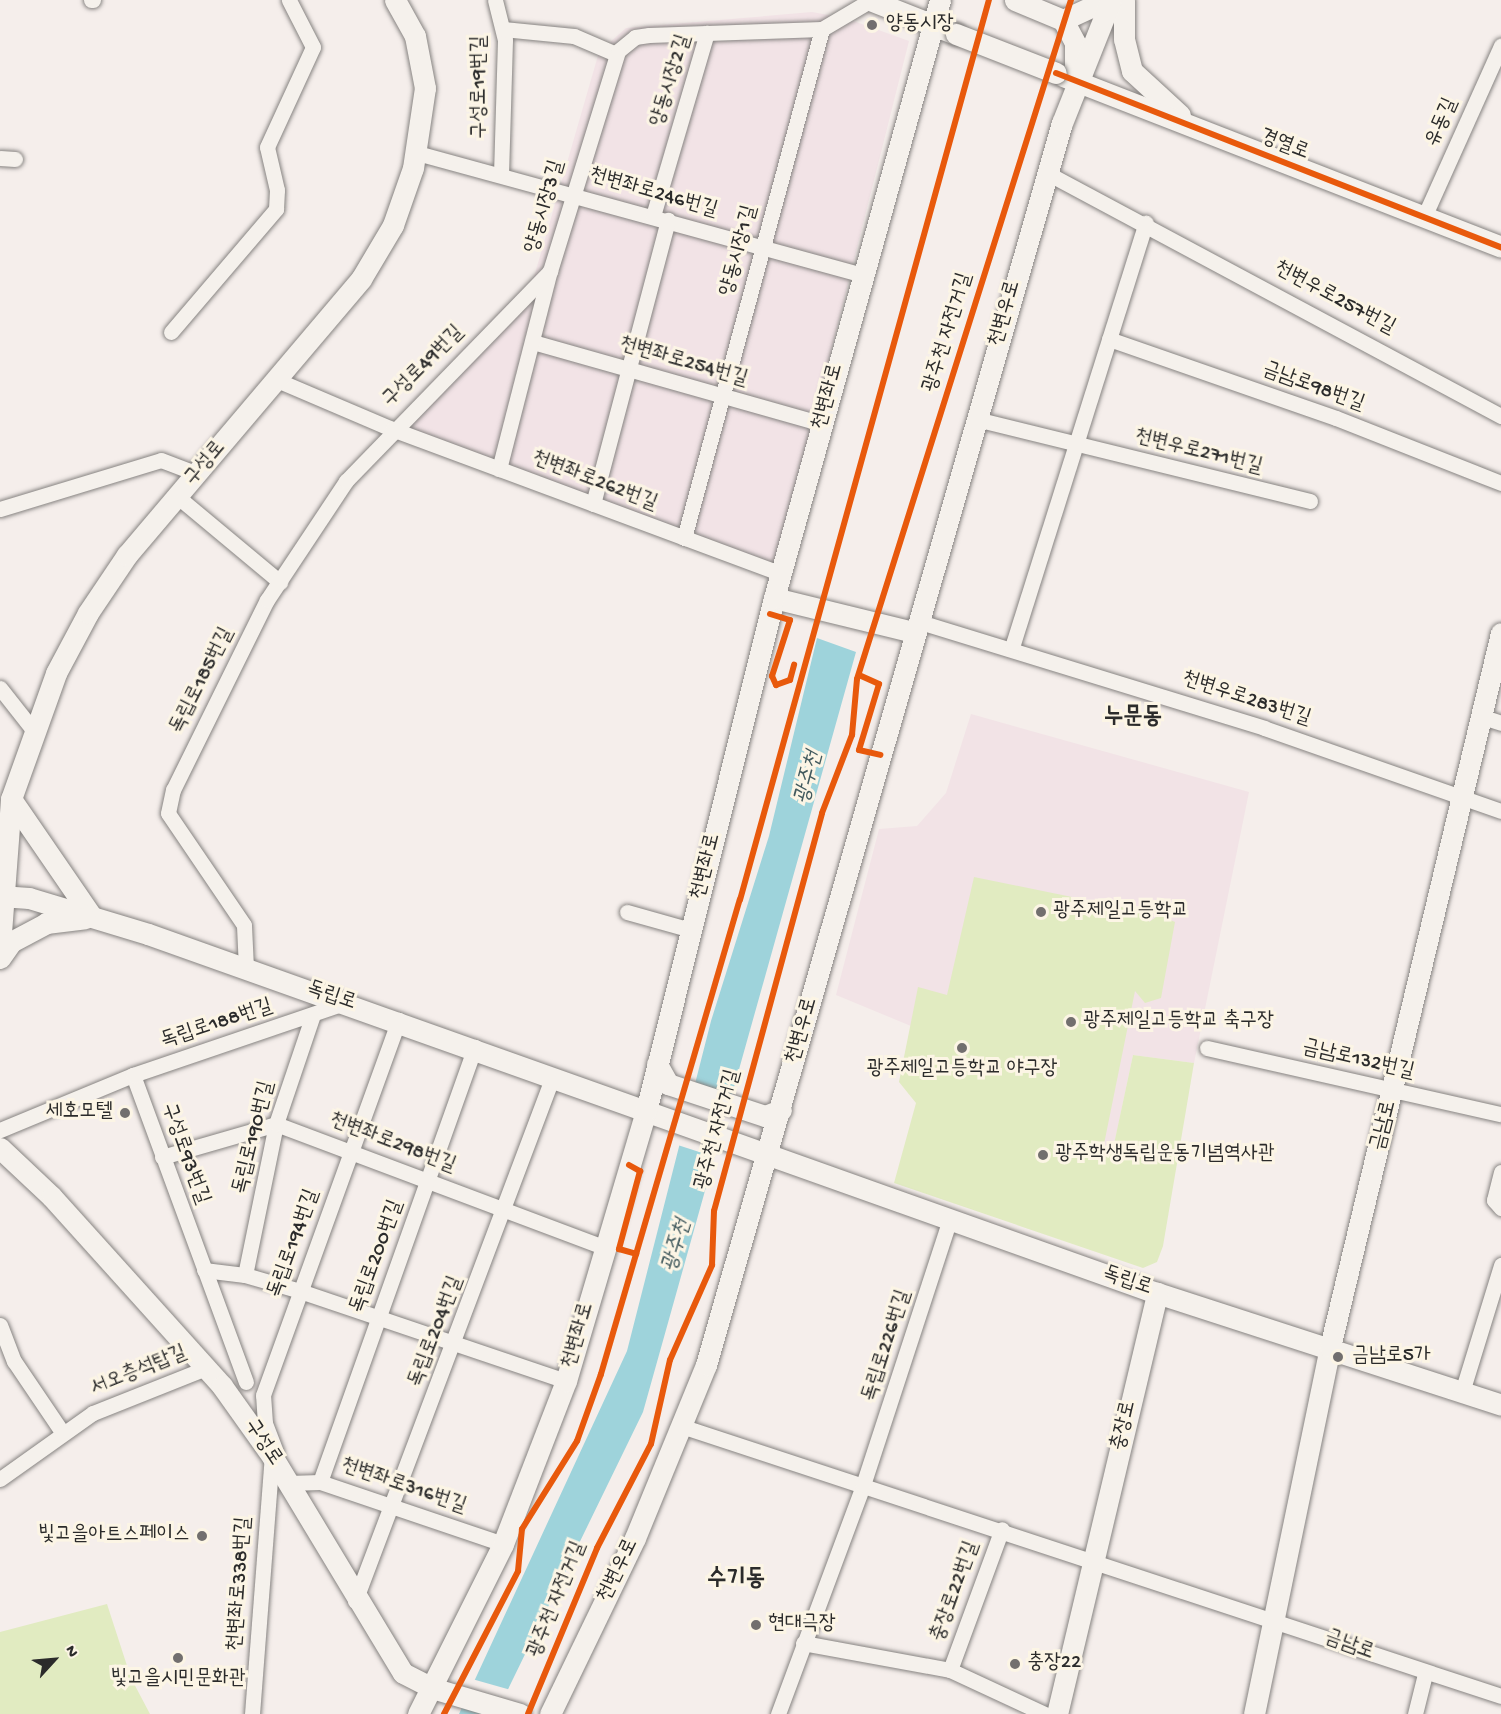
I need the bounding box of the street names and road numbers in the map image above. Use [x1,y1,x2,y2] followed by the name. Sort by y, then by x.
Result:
[646,32,698,130] street label: 양동시장2길
[468,35,494,139] street label: 구성로19번길
[1421,95,1465,151] street label: 유동길
[1256,125,1312,167] street label: 경열로
[521,158,571,256] street label: 양동시장3길
[586,164,720,224] street label: 천변좌로246번길
[716,203,764,299] street label: 양동시장1길
[1269,257,1399,341] street label: 천변우로257번길
[919,270,979,396] street label: 광주천 자전거길
[985,278,1027,350] street label: 천변우로
[378,321,470,413] street label: 구성로49번길
[616,333,750,393] street label: 천변좌로254번길
[1259,358,1367,418] street label: 금남로98번길
[808,361,850,433] street label: 천변좌로
[1131,425,1265,481] street label: 천변우로271번길
[180,436,232,492] street label: 구성로
[528,446,660,518] street label: 천변좌로262번길
[166,624,240,738] street label: 독립로185번길
[1178,667,1314,733] street label: 천변우로283번길
[687,831,727,903] street label: 천변좌로
[303,977,359,1017] street label: 독립로
[158,995,276,1055] street label: 독립로188번길
[782,995,824,1067] street label: 천변우로
[1300,1036,1416,1086] street label: 금남로132번길
[691,1067,747,1193] street label: 광주천 자전거길
[229,1079,281,1197] street label: 독립로190번길
[1367,1098,1403,1154] street label: 금남로
[154,1100,214,1208] street label: 구성로93번길
[325,1108,459,1180] street label: 천변좌로298번길
[264,1186,326,1302] street label: 독립로194번길
[346,1197,410,1317] street label: 독립로200번길
[1099,1262,1155,1302] street label: 독립로
[404,1273,470,1391] street label: 독립로204번길
[858,1287,918,1405] street label: 독립로226번길
[558,1300,600,1372] street label: 천변좌로
[87,1341,191,1403] street label: 서오층석탑길
[1107,1398,1143,1454] street label: 충장로
[237,1415,287,1471] street label: 구성로
[337,1454,469,1520] street label: 천변좌로316번길
[224,1516,258,1652] street label: 천변좌로338번길
[593,1535,645,1607] street label: 천변우로
[523,1538,593,1662] street label: 광주천 자전거길
[926,1538,986,1646] street label: 충장로22번길
[1321,1625,1377,1667] street label: 금남로

